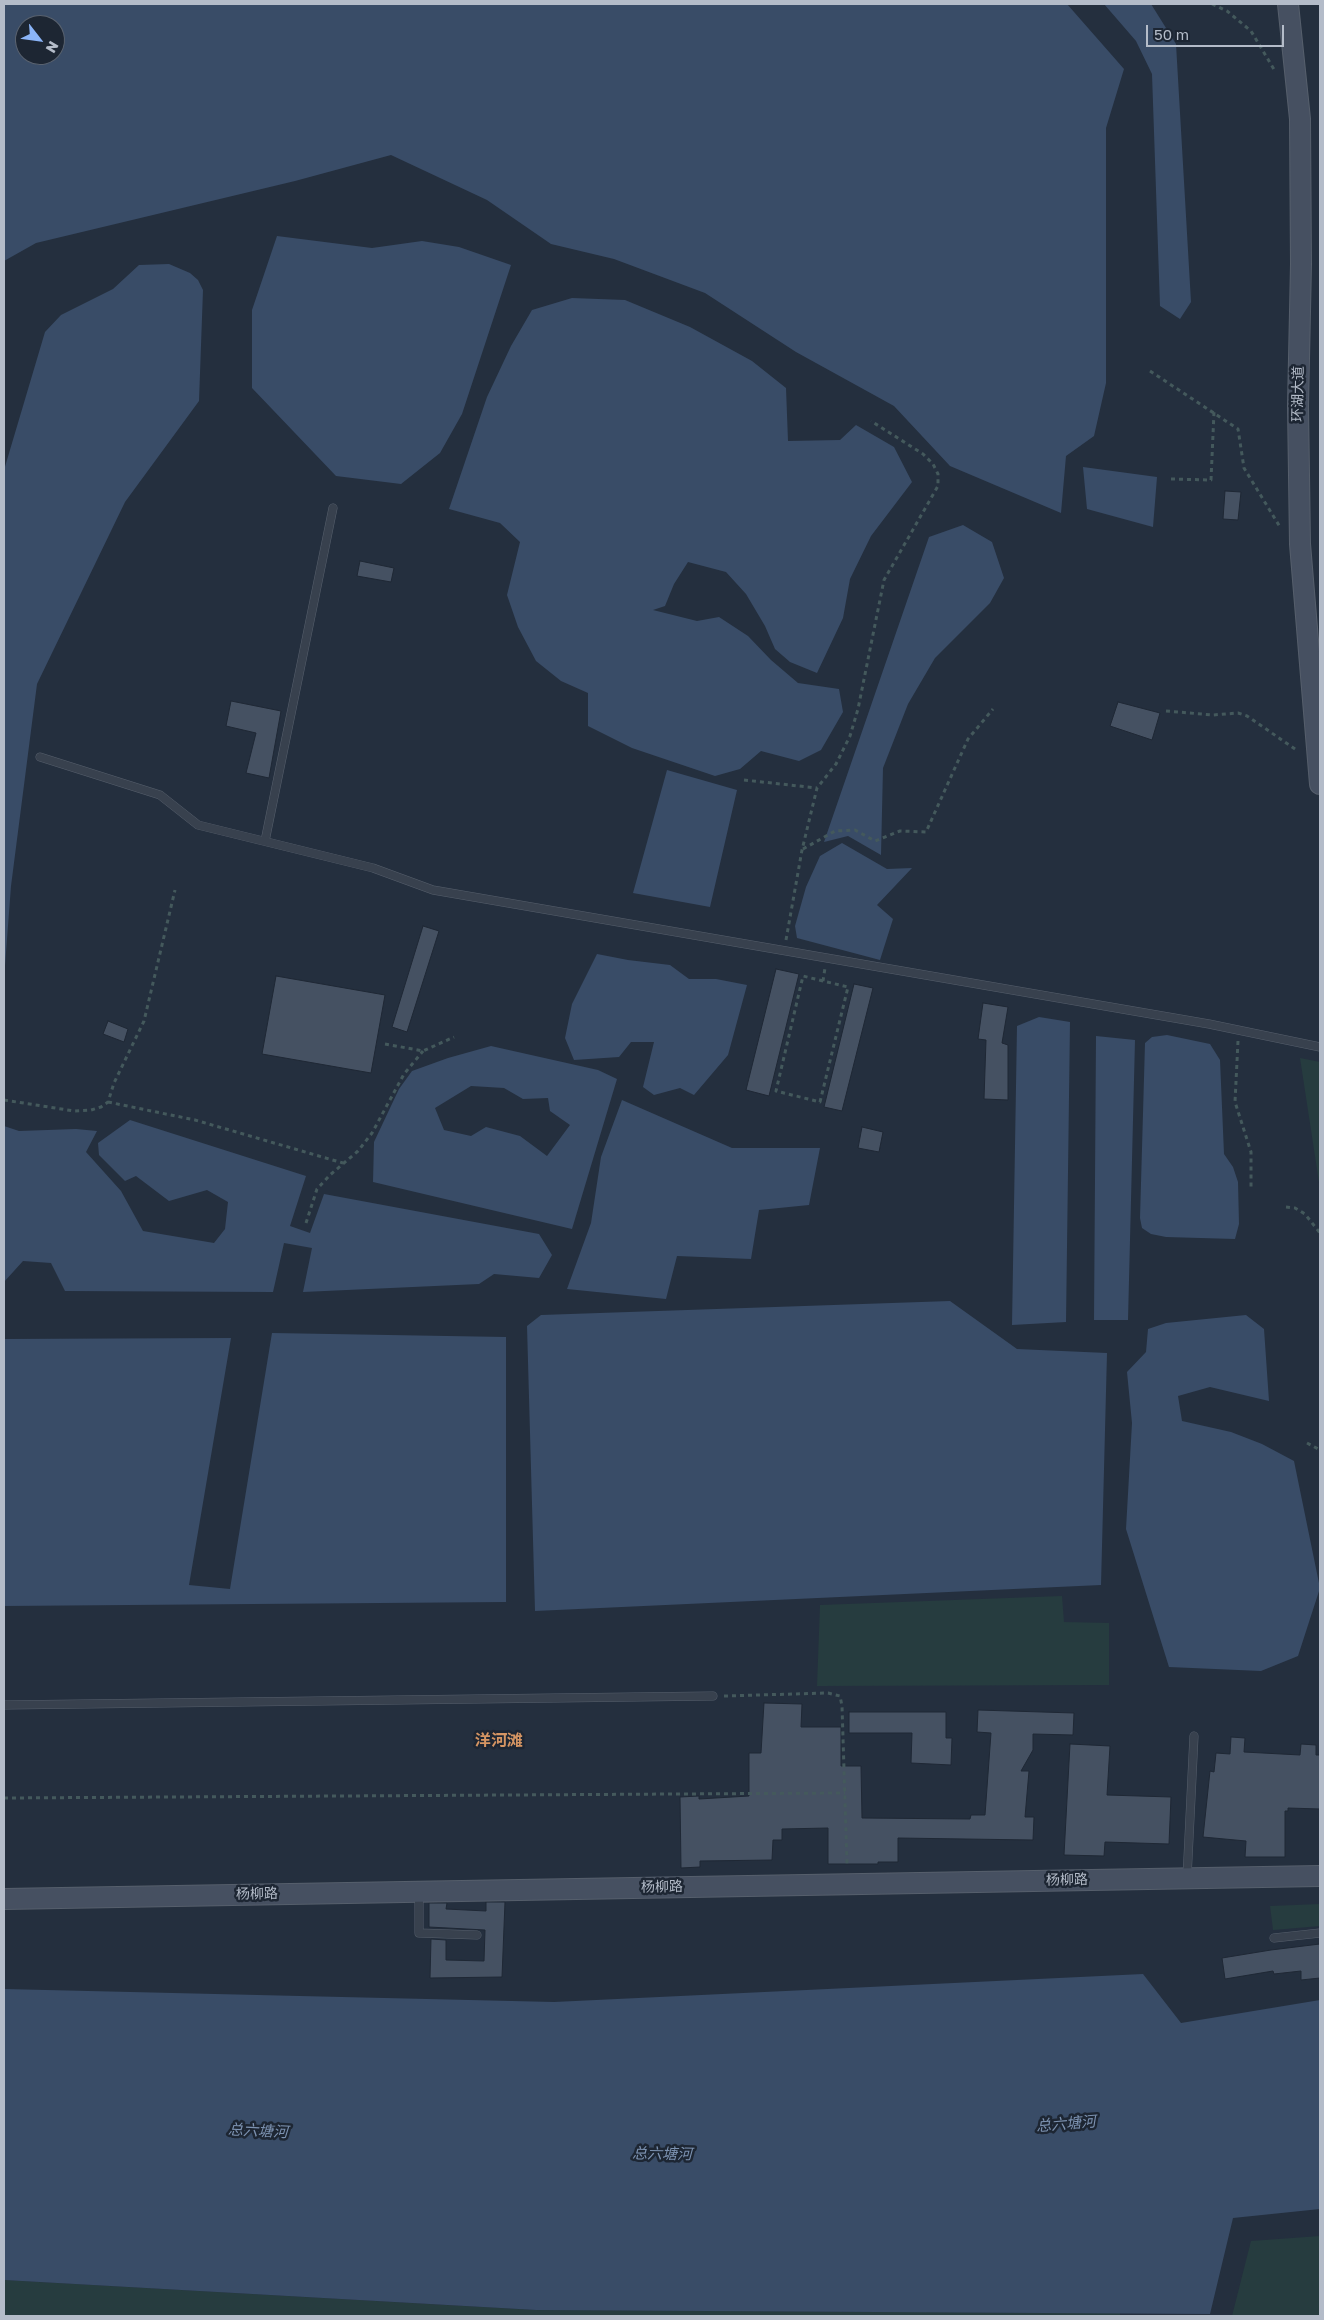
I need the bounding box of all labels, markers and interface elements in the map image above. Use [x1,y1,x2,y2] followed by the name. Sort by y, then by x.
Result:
[15,15,65,65] north arrow
[1149,15,1286,47] scale bar
[1154,25,1189,43] text: 50 m
[43,38,63,56] text: N
[1289,366,1307,422] street label: 环湖大道
[475,1731,523,1751] district label: 洋河滩
[1046,1871,1088,1889] street label: 杨柳路
[641,1878,683,1896] street label: 杨柳路
[236,1885,278,1903] street label: 杨柳路
[1035,2112,1097,2136] water label: 总六塘河
[228,2120,288,2142] water label: 总六塘河
[632,2144,692,2164] water label: 总六塘河

